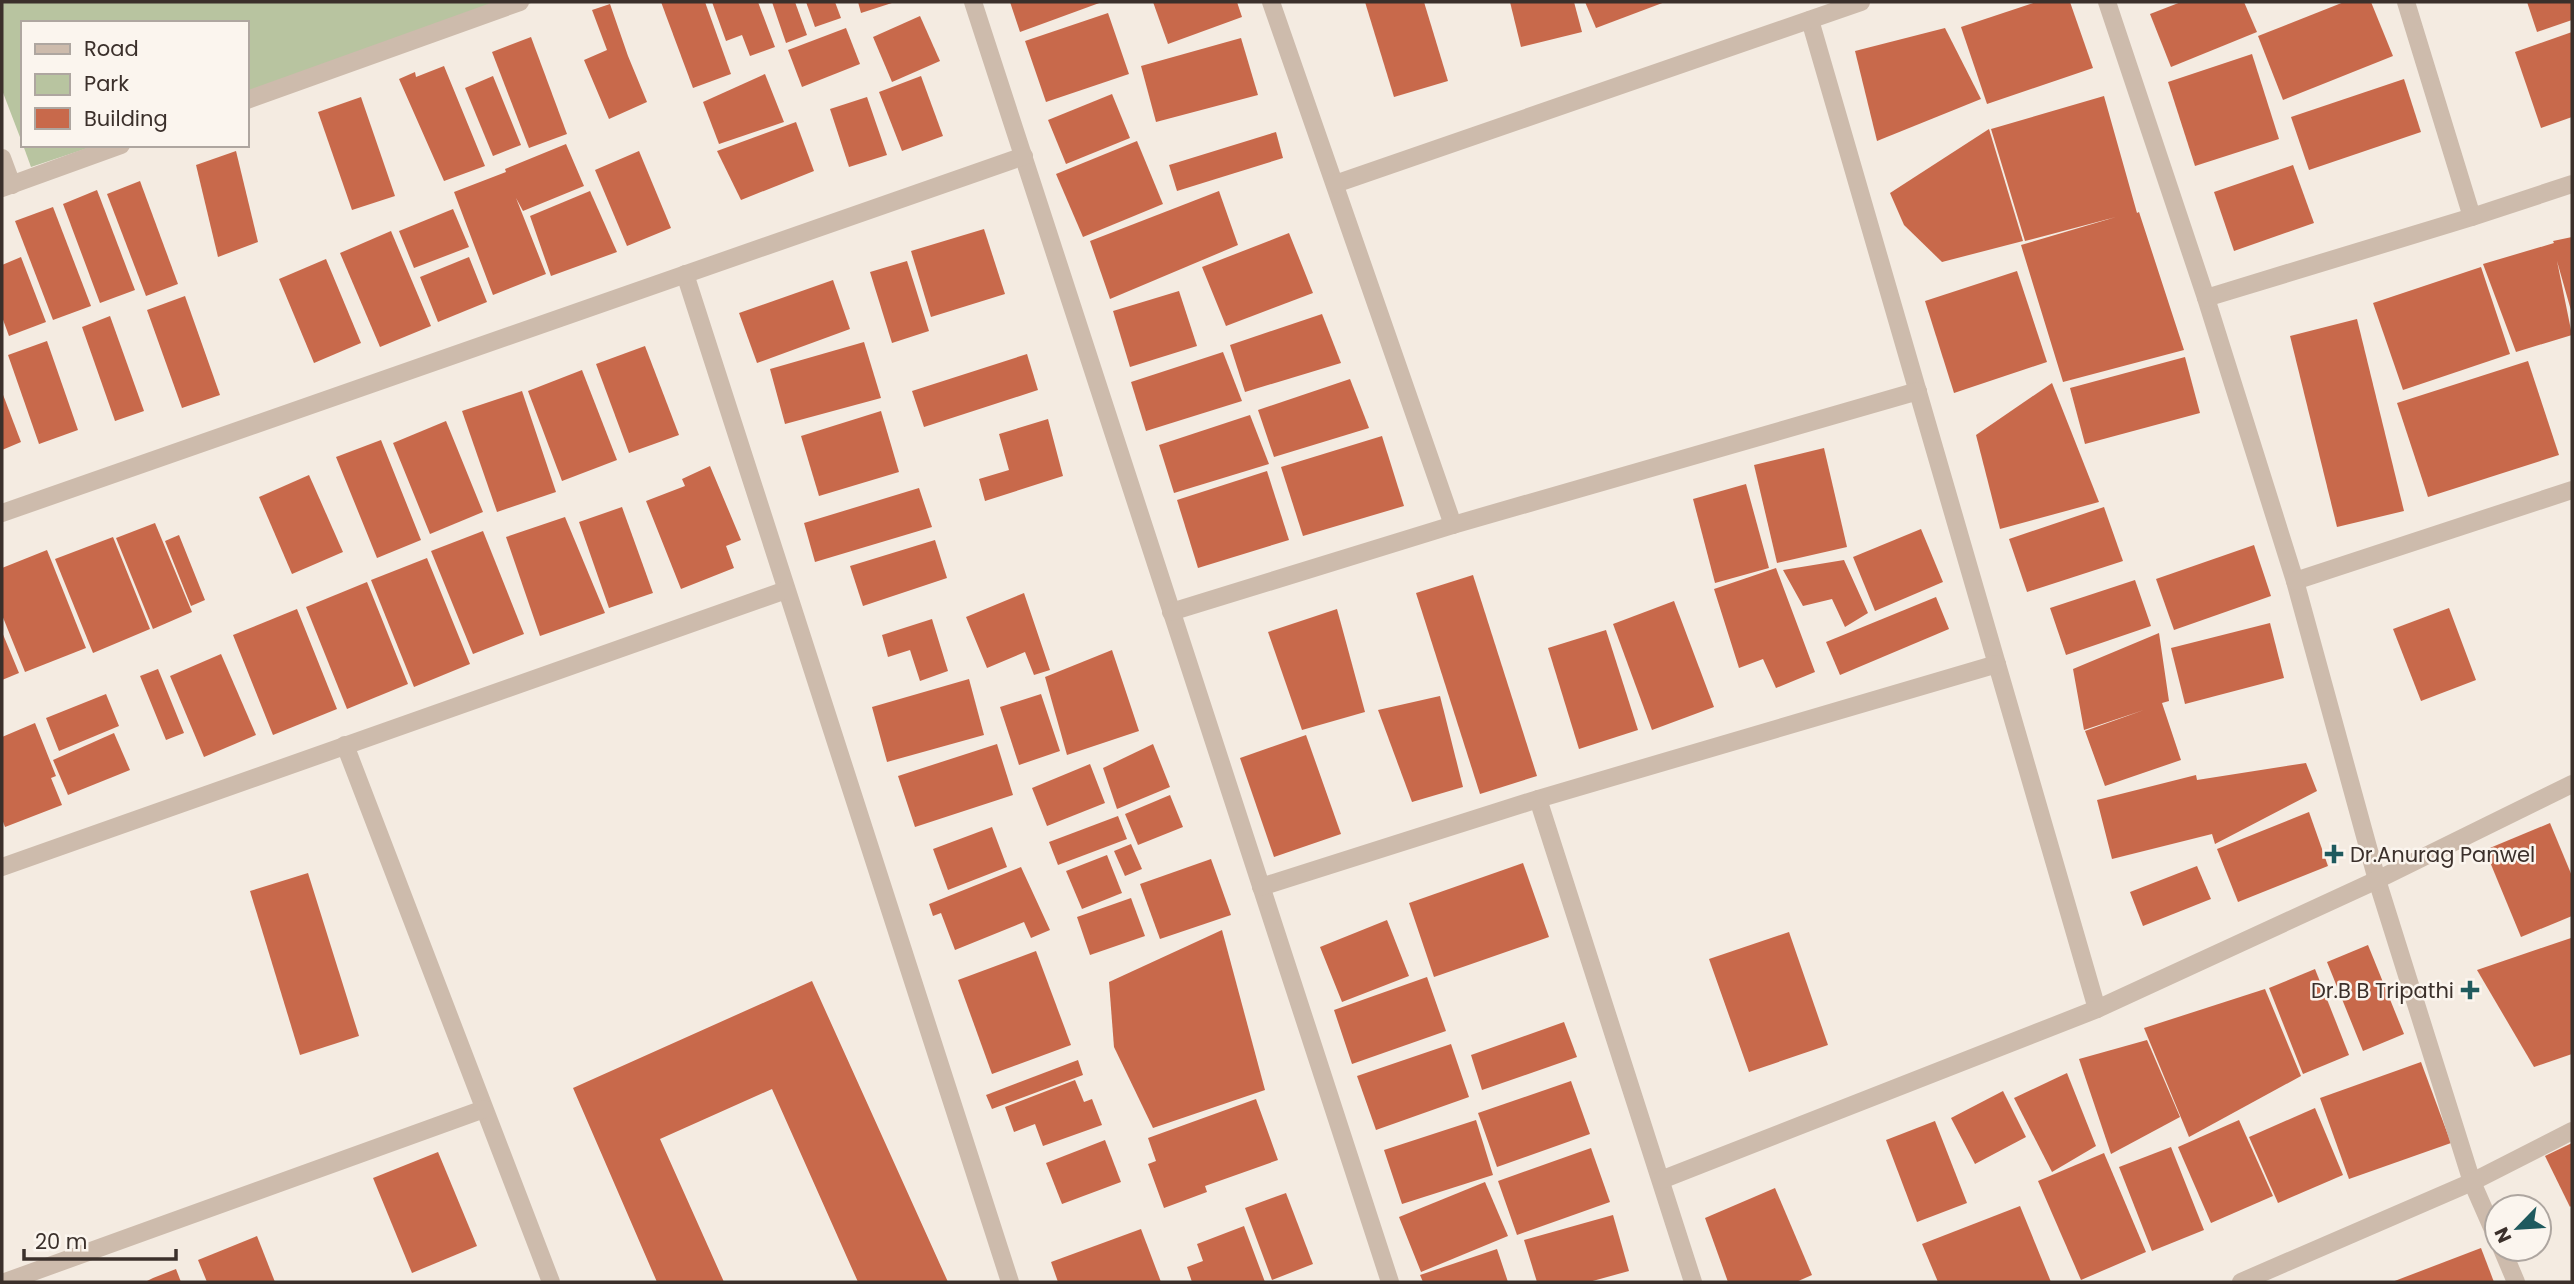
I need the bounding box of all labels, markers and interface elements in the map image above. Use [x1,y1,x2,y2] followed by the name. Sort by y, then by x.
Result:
[21,21,248,147] legend
[84,34,139,63] text: Road
[84,69,129,98] text: Park
[84,104,168,133] text: Building
[2350,840,2535,869] place label: Dr.Anurag Panwel
[2324,844,2344,864] marker: Dr.Anurag Panwel
[2311,976,2454,1005] place label: Dr.B B Tripathi
[2460,980,2480,1000] marker: Dr.B B Tripathi
[2483,1193,2553,1263] north arrow
[24,1218,177,1262] scale bar
[2488,1223,2518,1247] text: N
[35,1227,88,1256] text: 20 m

